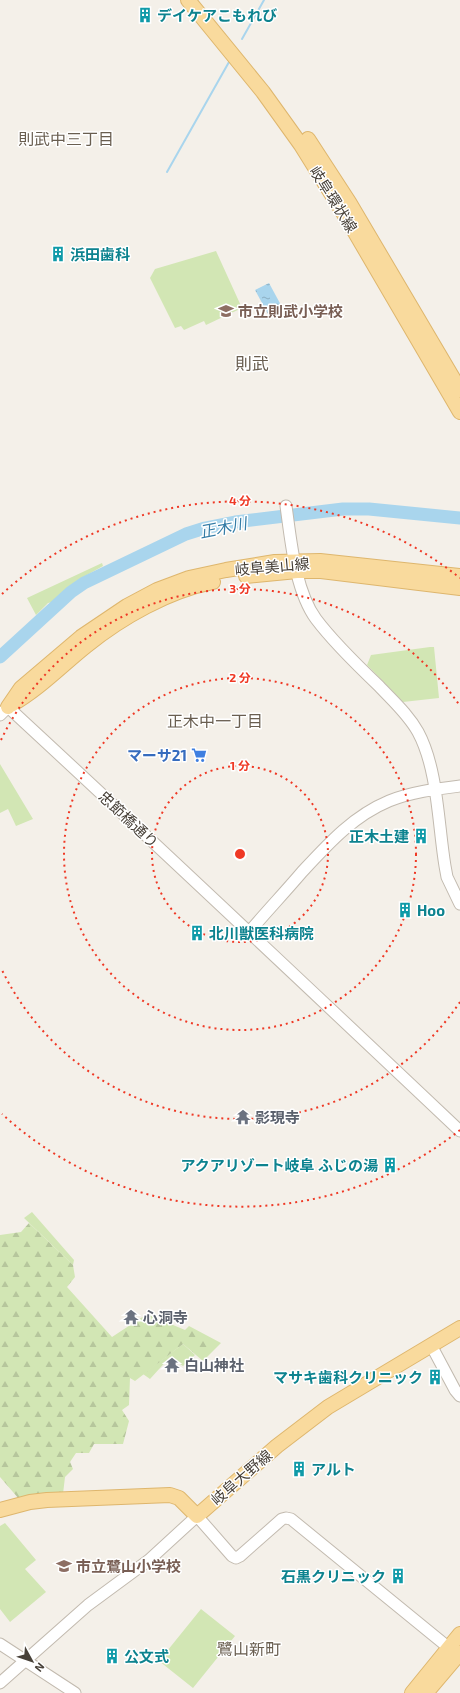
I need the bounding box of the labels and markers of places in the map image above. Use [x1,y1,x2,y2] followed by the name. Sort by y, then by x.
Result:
[136,6,154,24] building icon: デイケアこもれび
[157,6,277,24] place label: デイケアこもれび
[49,245,67,263] building icon: 浜田歯科
[70,245,130,263] place label: 浜田歯科
[217,302,235,320] school or university icon: 市立則武小学校
[238,302,343,320] place label: 市立則武小学校
[127,746,187,764] place label: マーサ21
[190,746,208,764] supermarket icon: マーサ21
[349,827,409,845] place label: 正木土建
[412,827,430,845] building icon: 正木土建
[233,847,247,861] centre of rings
[396,901,414,919] building icon: Hoo
[417,901,445,919] place label: Hoo
[188,924,206,942] building icon: 北川獣医科病院
[209,924,314,942] place label: 北川獣医科病院
[234,1108,252,1126] temple icon: 影現寺
[255,1108,300,1126] place label: 影現寺
[181,1156,378,1174] place label: アクアリゾート岐阜 ふじの湯
[381,1156,399,1174] building icon: アクアリゾート岐阜 ふじの湯
[122,1308,140,1326] temple icon: 心洞寺
[143,1308,188,1326] place label: 心洞寺
[163,1356,181,1374] temple icon: 白山神社
[184,1356,244,1374] place label: 白山神社
[273,1368,423,1386] place label: マサキ歯科クリニック
[426,1368,444,1386] building icon: マサキ歯科クリニック
[290,1460,308,1478] building icon: アルト
[311,1460,356,1478] place label: アルト
[55,1557,73,1575] school or university icon: 市立鷺山小学校
[76,1557,181,1575] place label: 市立鷺山小学校
[281,1567,386,1585] place label: 石黒クリニック
[389,1567,407,1585] building icon: 石黒クリニック
[103,1647,121,1665] building icon: 公文式
[124,1647,169,1665] place label: 公文式

